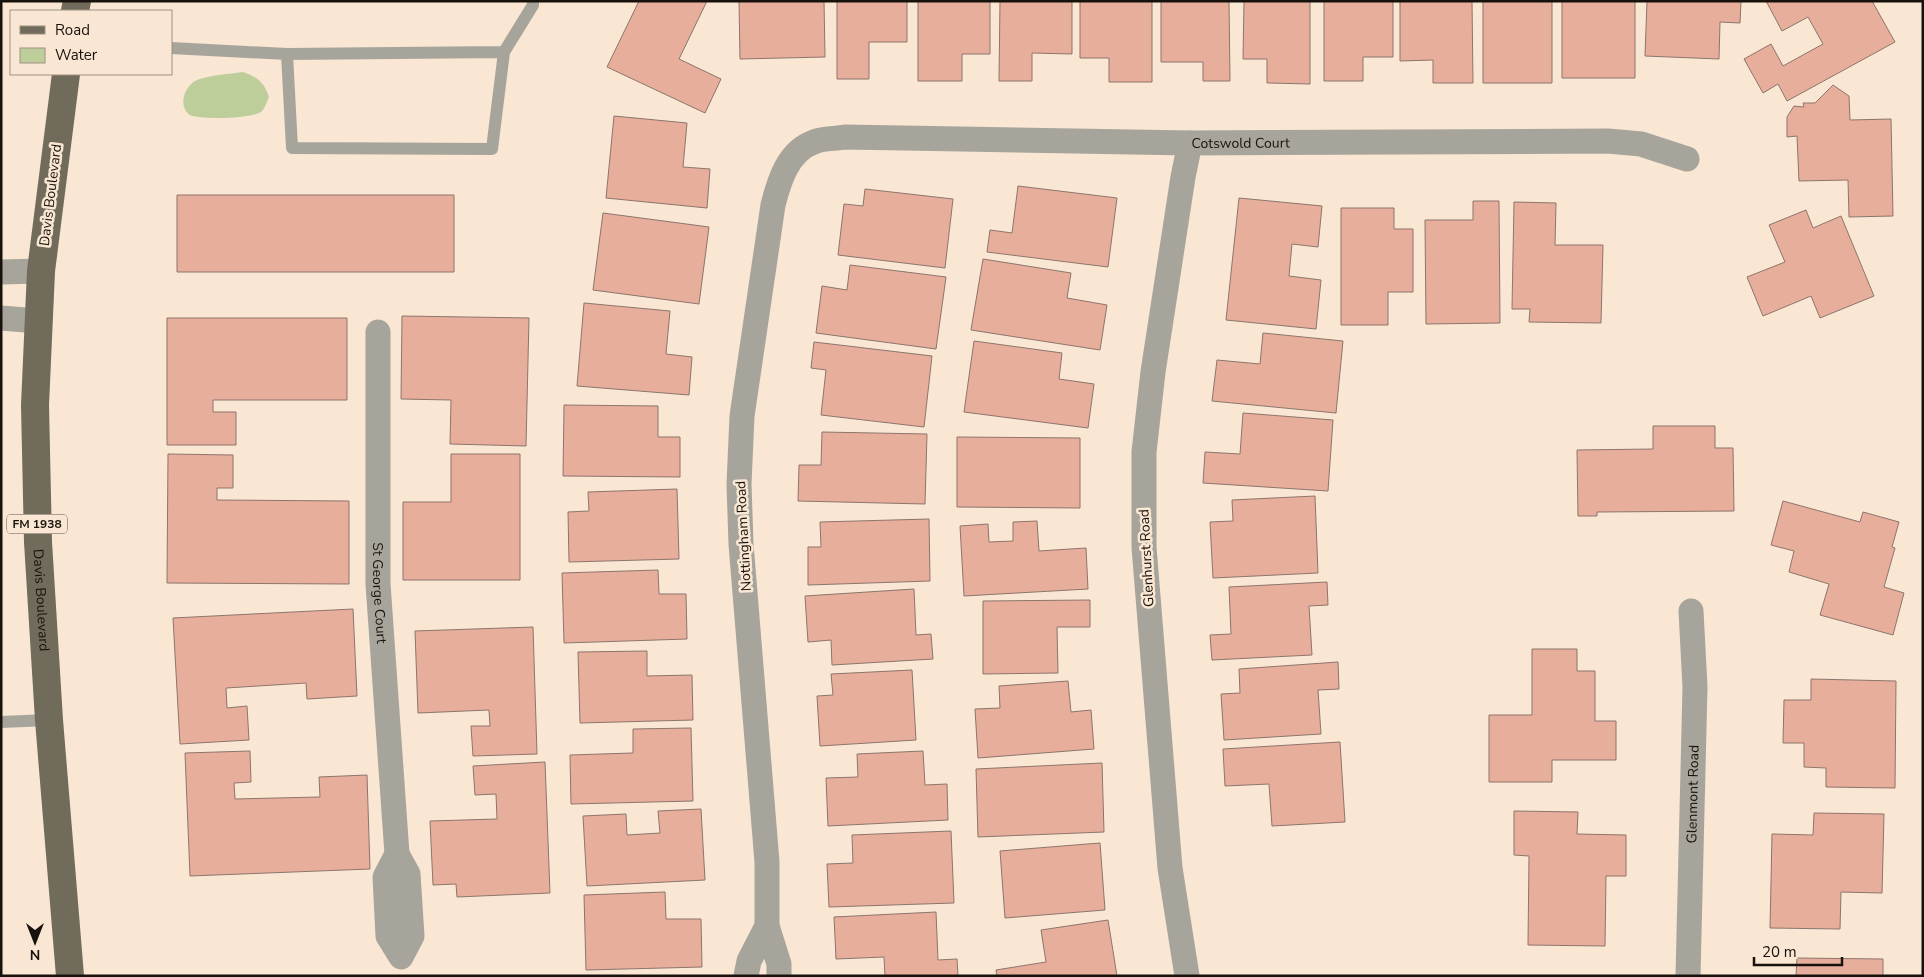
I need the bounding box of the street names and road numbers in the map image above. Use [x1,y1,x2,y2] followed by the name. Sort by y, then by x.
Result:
[1192,134,1290,153] street label: Cotswold Court
[35,143,66,247] street label: Davis Boulevard
[731,480,756,592] street label: Nottingham Road
[1134,508,1159,607] street label: Glenhurst Road
[7,514,67,534] road number: FM 1938
[368,542,391,644] street label: St George Court
[28,548,54,652] street label: Davis Boulevard
[1682,745,1704,844] street label: Glenmont Road

